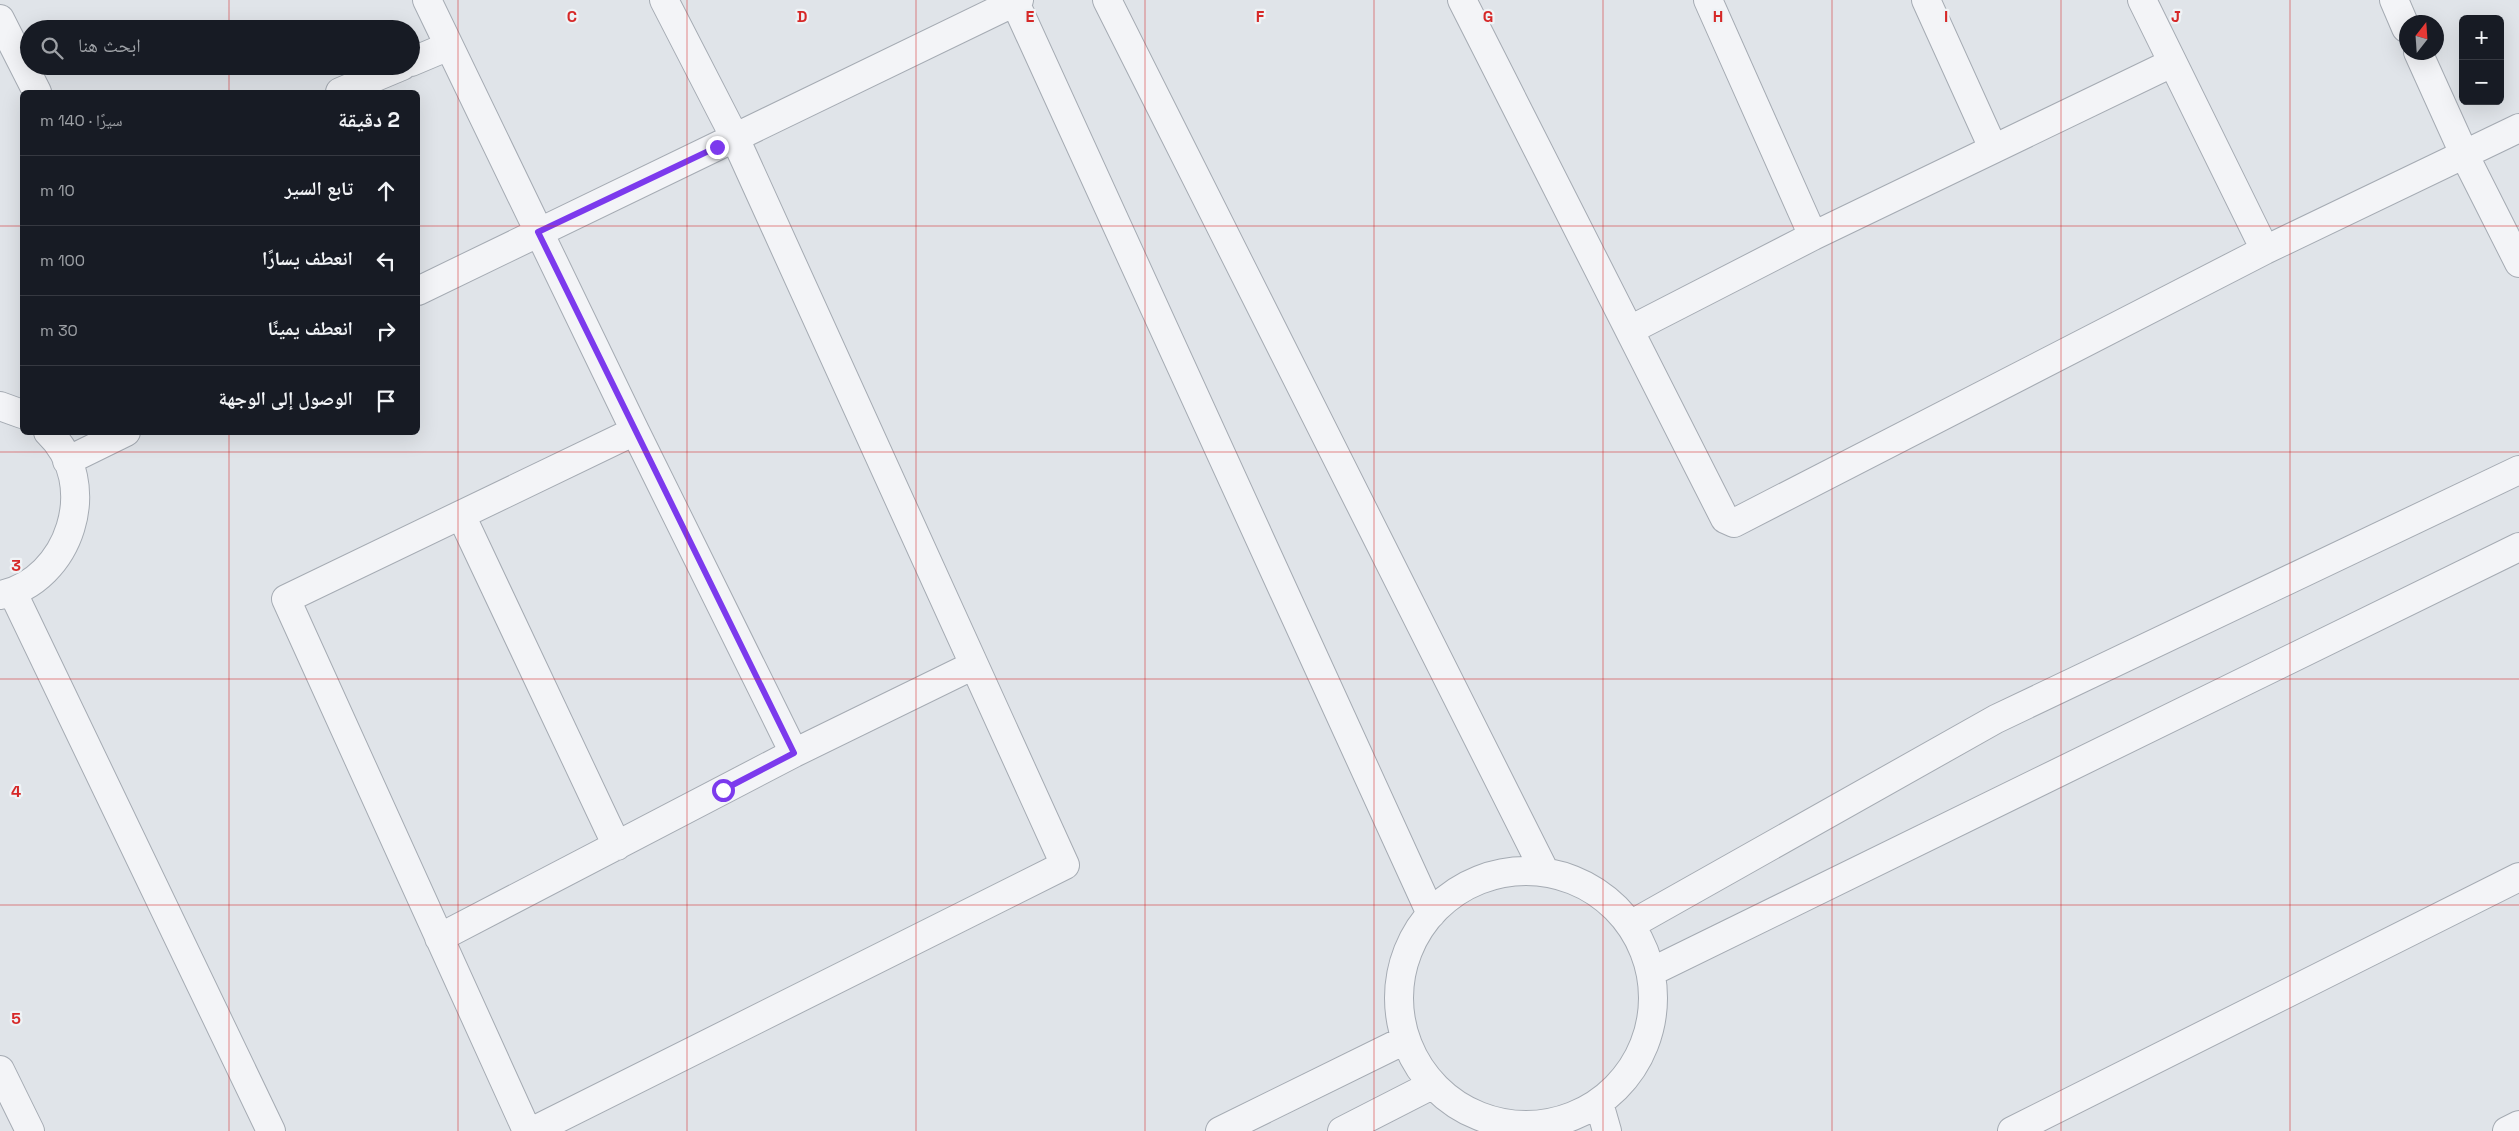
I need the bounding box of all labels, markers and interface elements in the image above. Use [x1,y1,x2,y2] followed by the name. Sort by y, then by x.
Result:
[567,6,577,27] text: C
[797,6,807,27] text: D
[1026,6,1035,27] text: E
[1256,6,1265,27] text: F
[1483,6,1493,27] text: G
[1713,6,1723,27] text: H
[1944,6,1948,27] text: I
[2171,6,2181,27] text: J
[2399,15,2444,60] north arrow
[2459,15,2504,105] map controls
[2459,15,2504,60] button: +
[20,20,420,75] search box
[78,33,141,58] text: ابحث هنا
[38,34,66,62] icon: search
[2459,60,2504,105] button: −
[338,106,400,133] text: 2 دقيقة
[40,110,123,131] text: سيرًا · 140 m
[706,136,729,159] route end
[285,176,353,201] text: تابع السير
[372,177,400,205] icon: ahead
[40,180,75,201] text: 10 m
[262,246,353,271] text: انعطف يسارًا
[372,247,400,275] icon: left
[40,250,85,271] text: 100 m
[268,316,353,341] text: انعطف يمينًا
[372,317,400,345] icon: right
[40,320,78,341] text: 30 m
[218,386,353,411] text: الوصول إلى الوجهة
[372,387,400,415] icon: arrive
[11,555,21,576] text: 3
[712,779,735,802] route start
[11,781,21,802] text: 4
[11,1008,21,1029] text: 5

